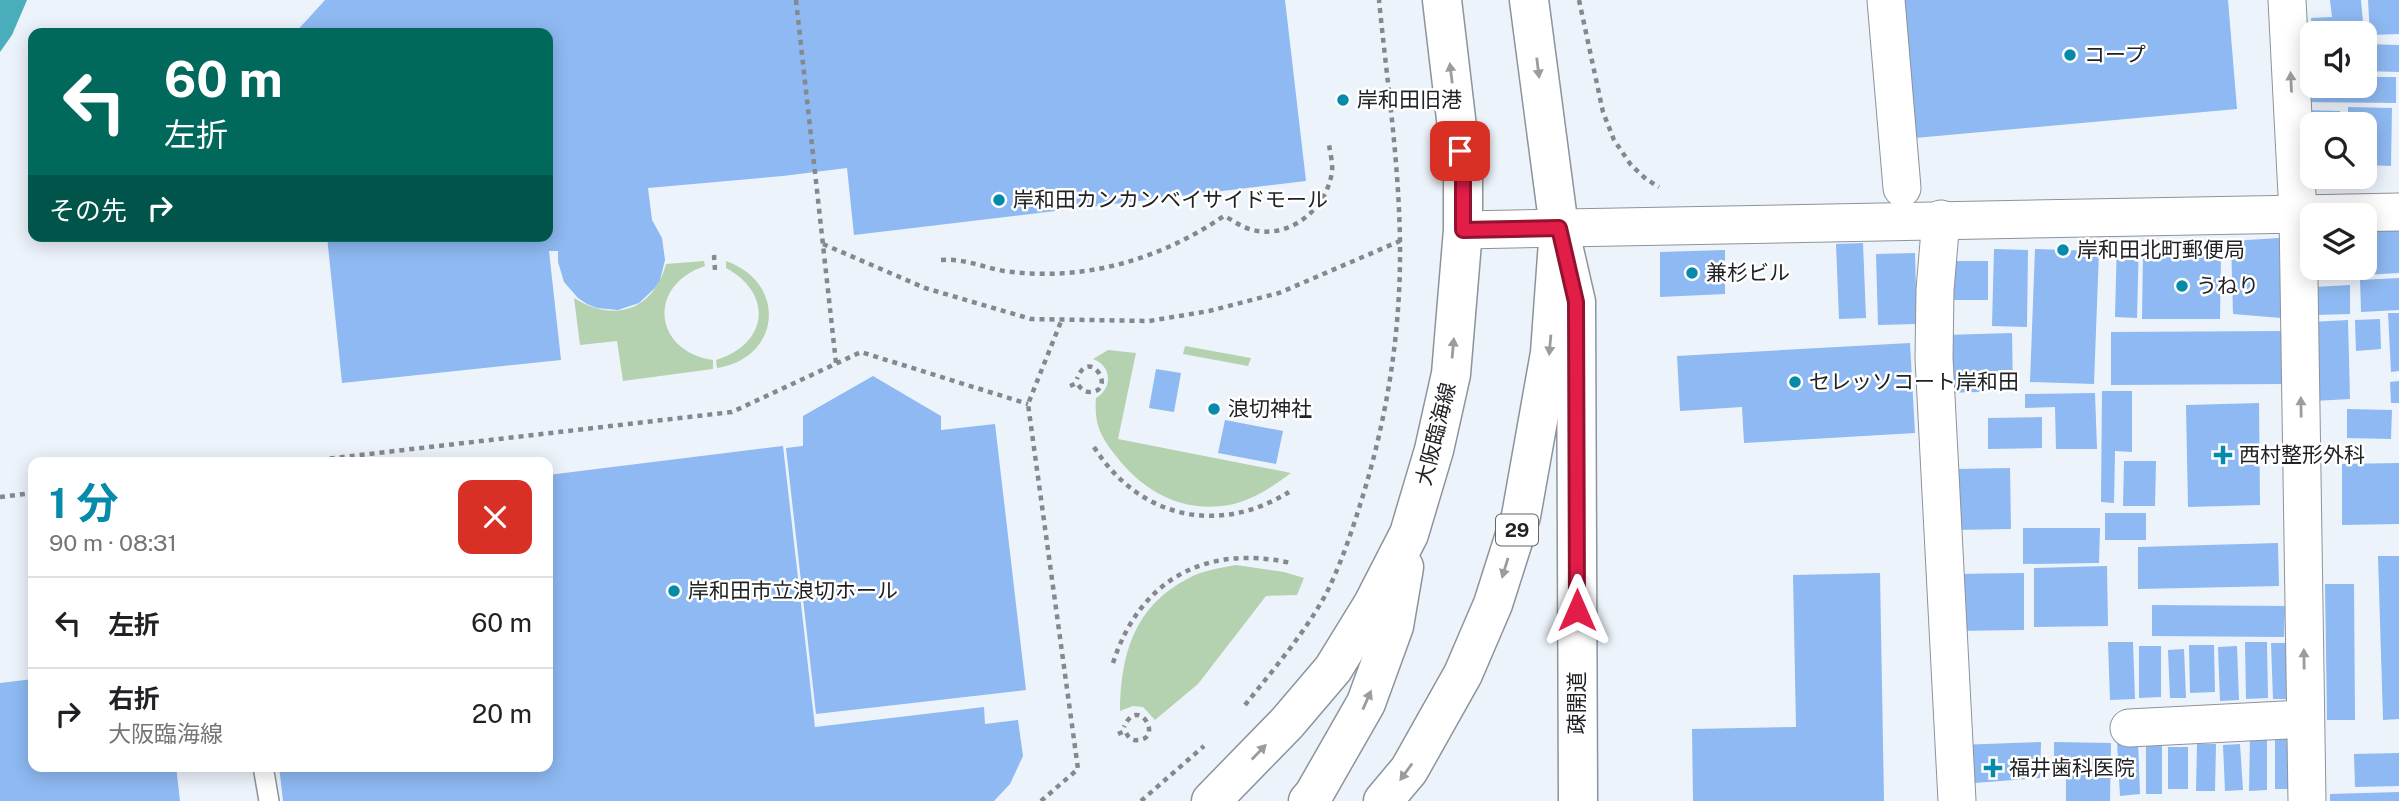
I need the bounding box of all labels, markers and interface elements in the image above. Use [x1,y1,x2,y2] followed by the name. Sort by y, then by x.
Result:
[2300,21,2377,280] map controls
[2300,21,2377,98] button: sound
[2084,42,2146,67] place label: コープ
[2062,47,2078,63] marker: コープ
[164,50,283,108] text: 60 m
[49,56,140,147] icon: left
[1533,57,1544,79] one-way arrow
[1445,62,1456,84] one-way arrow
[2286,71,2297,93] one-way arrow
[1357,87,1462,112] place label: 岸和田旧港
[1335,92,1351,108] marker: 岸和田旧港
[2300,112,2377,189] button: search
[164,116,228,153] text: 左折
[1430,121,1490,181] pin
[1441,132,1479,170] icon: arrive
[1013,187,1328,212] place label: 岸和田カンカンベイサイドモール
[141,189,179,227] icon: right
[991,192,1007,208] marker: 岸和田カンカンベイサイドモール
[49,195,127,226] text: その先
[2300,203,2377,280] button: layers
[2077,237,2245,262] place label: 岸和田北町郵便局
[2055,242,2071,258] marker: 岸和田北町郵便局
[1706,260,1790,285] place label: 兼杉ビル
[1684,265,1700,281] marker: 兼杉ビル
[2196,273,2259,298] place label: うねり
[2174,278,2190,294] marker: うねり
[1544,335,1555,357] one-way arrow
[1448,337,1459,359] one-way arrow
[1809,369,2019,394] place label: セレッソコート岸和田
[1787,374,1803,390] marker: セレッソコート岸和田
[1411,380,1460,488] street label: 大阪臨海線
[1228,396,1312,421] place label: 浪切神社
[2295,396,2307,418] one-way arrow
[1206,401,1222,417] marker: 浪切神社
[2239,442,2365,467] place label: 西村整形外科
[2213,445,2233,465] marker: 西村整形外科
[49,478,118,527] text: 1 分
[458,480,532,554] button: close
[1496,514,1538,545] road number: 29
[49,529,177,556] text: 90 m · 08:31
[1499,558,1510,579] one-way arrow
[1540,573,1614,647] position arrow
[688,578,898,603] place label: 岸和田市立浪切ホール
[666,583,682,599] marker: 岸和田市立浪切ホール
[49,604,87,642] icon: left
[471,607,532,638] text: 60 m
[108,609,160,640] text: 左折
[2299,648,2310,670] one-way arrow
[1564,672,1589,735] street label: 疎開道
[108,683,160,714] text: 右折
[1361,690,1373,710] one-way arrow
[49,695,87,733] icon: right
[472,698,532,729] text: 20 m
[108,720,223,747] text: 大阪臨海線
[1250,744,1267,761] one-way arrow
[2009,755,2135,780] place label: 福井歯科医院
[1983,758,2003,778] marker: 福井歯科医院
[1400,763,1414,781] one-way arrow

